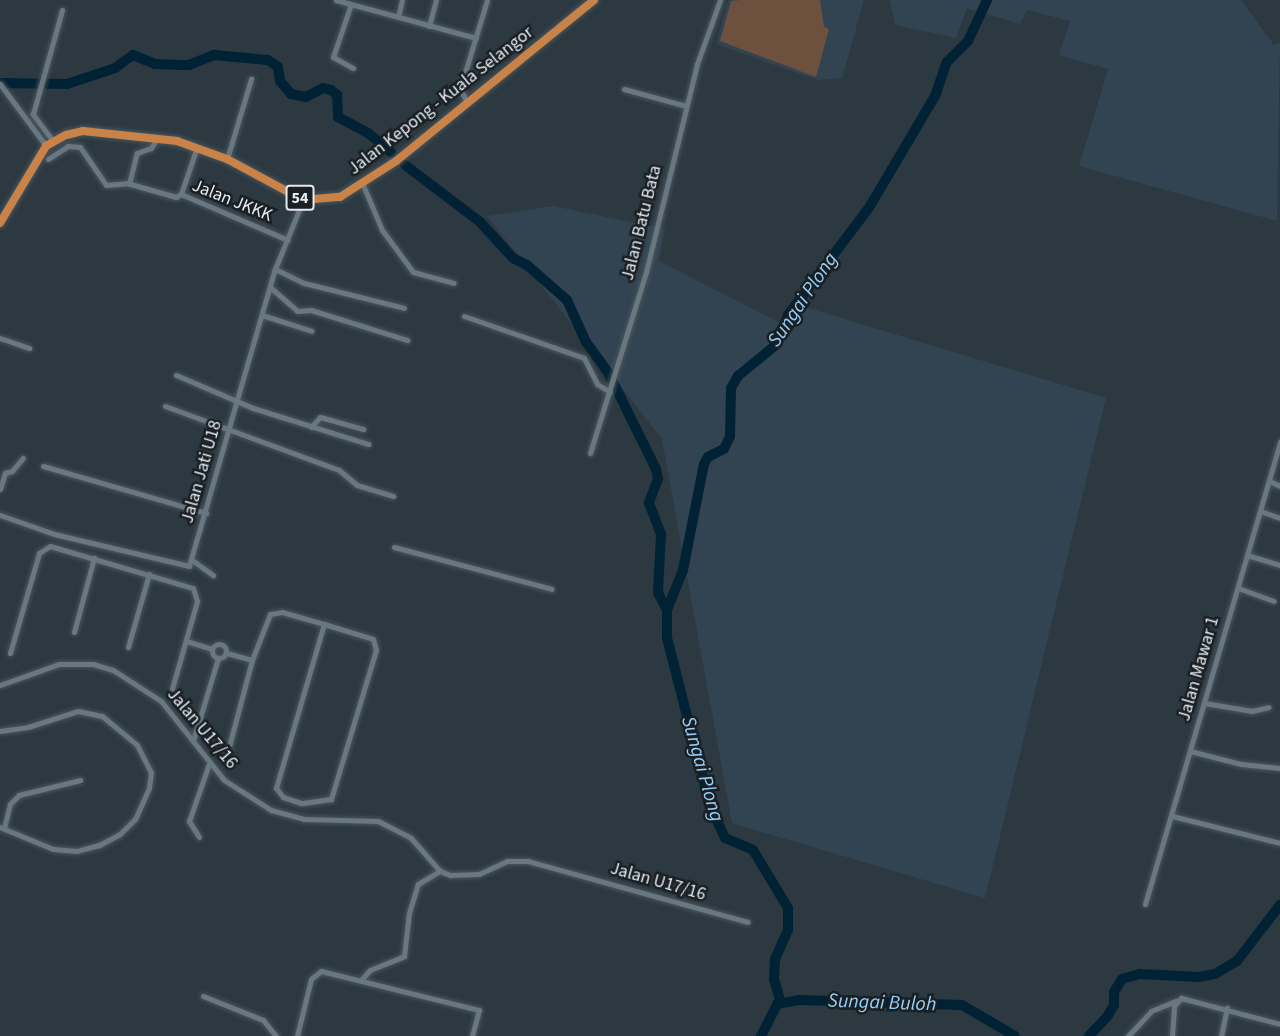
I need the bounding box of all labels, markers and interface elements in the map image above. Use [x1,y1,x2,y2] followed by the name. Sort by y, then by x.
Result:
[344,22,538,180] street label: Jalan Kepong - Kuala Selangor
[617,163,667,283] street label: Jalan Batu Bata
[189,175,275,227] street label: Jalan JKKK
[285,185,315,211] road number: 54
[763,248,843,352] water label: Sungai Plong
[177,418,227,526] street label: Jalan Jati U18
[1174,614,1224,724] street label: Jalan Mawar 1
[162,684,242,774] street label: Jalan U17/16
[676,714,728,824] water label: Sungai Plong
[608,858,708,906] street label: Jalan U17/16
[827,989,937,1017] water label: Sungai Buloh

